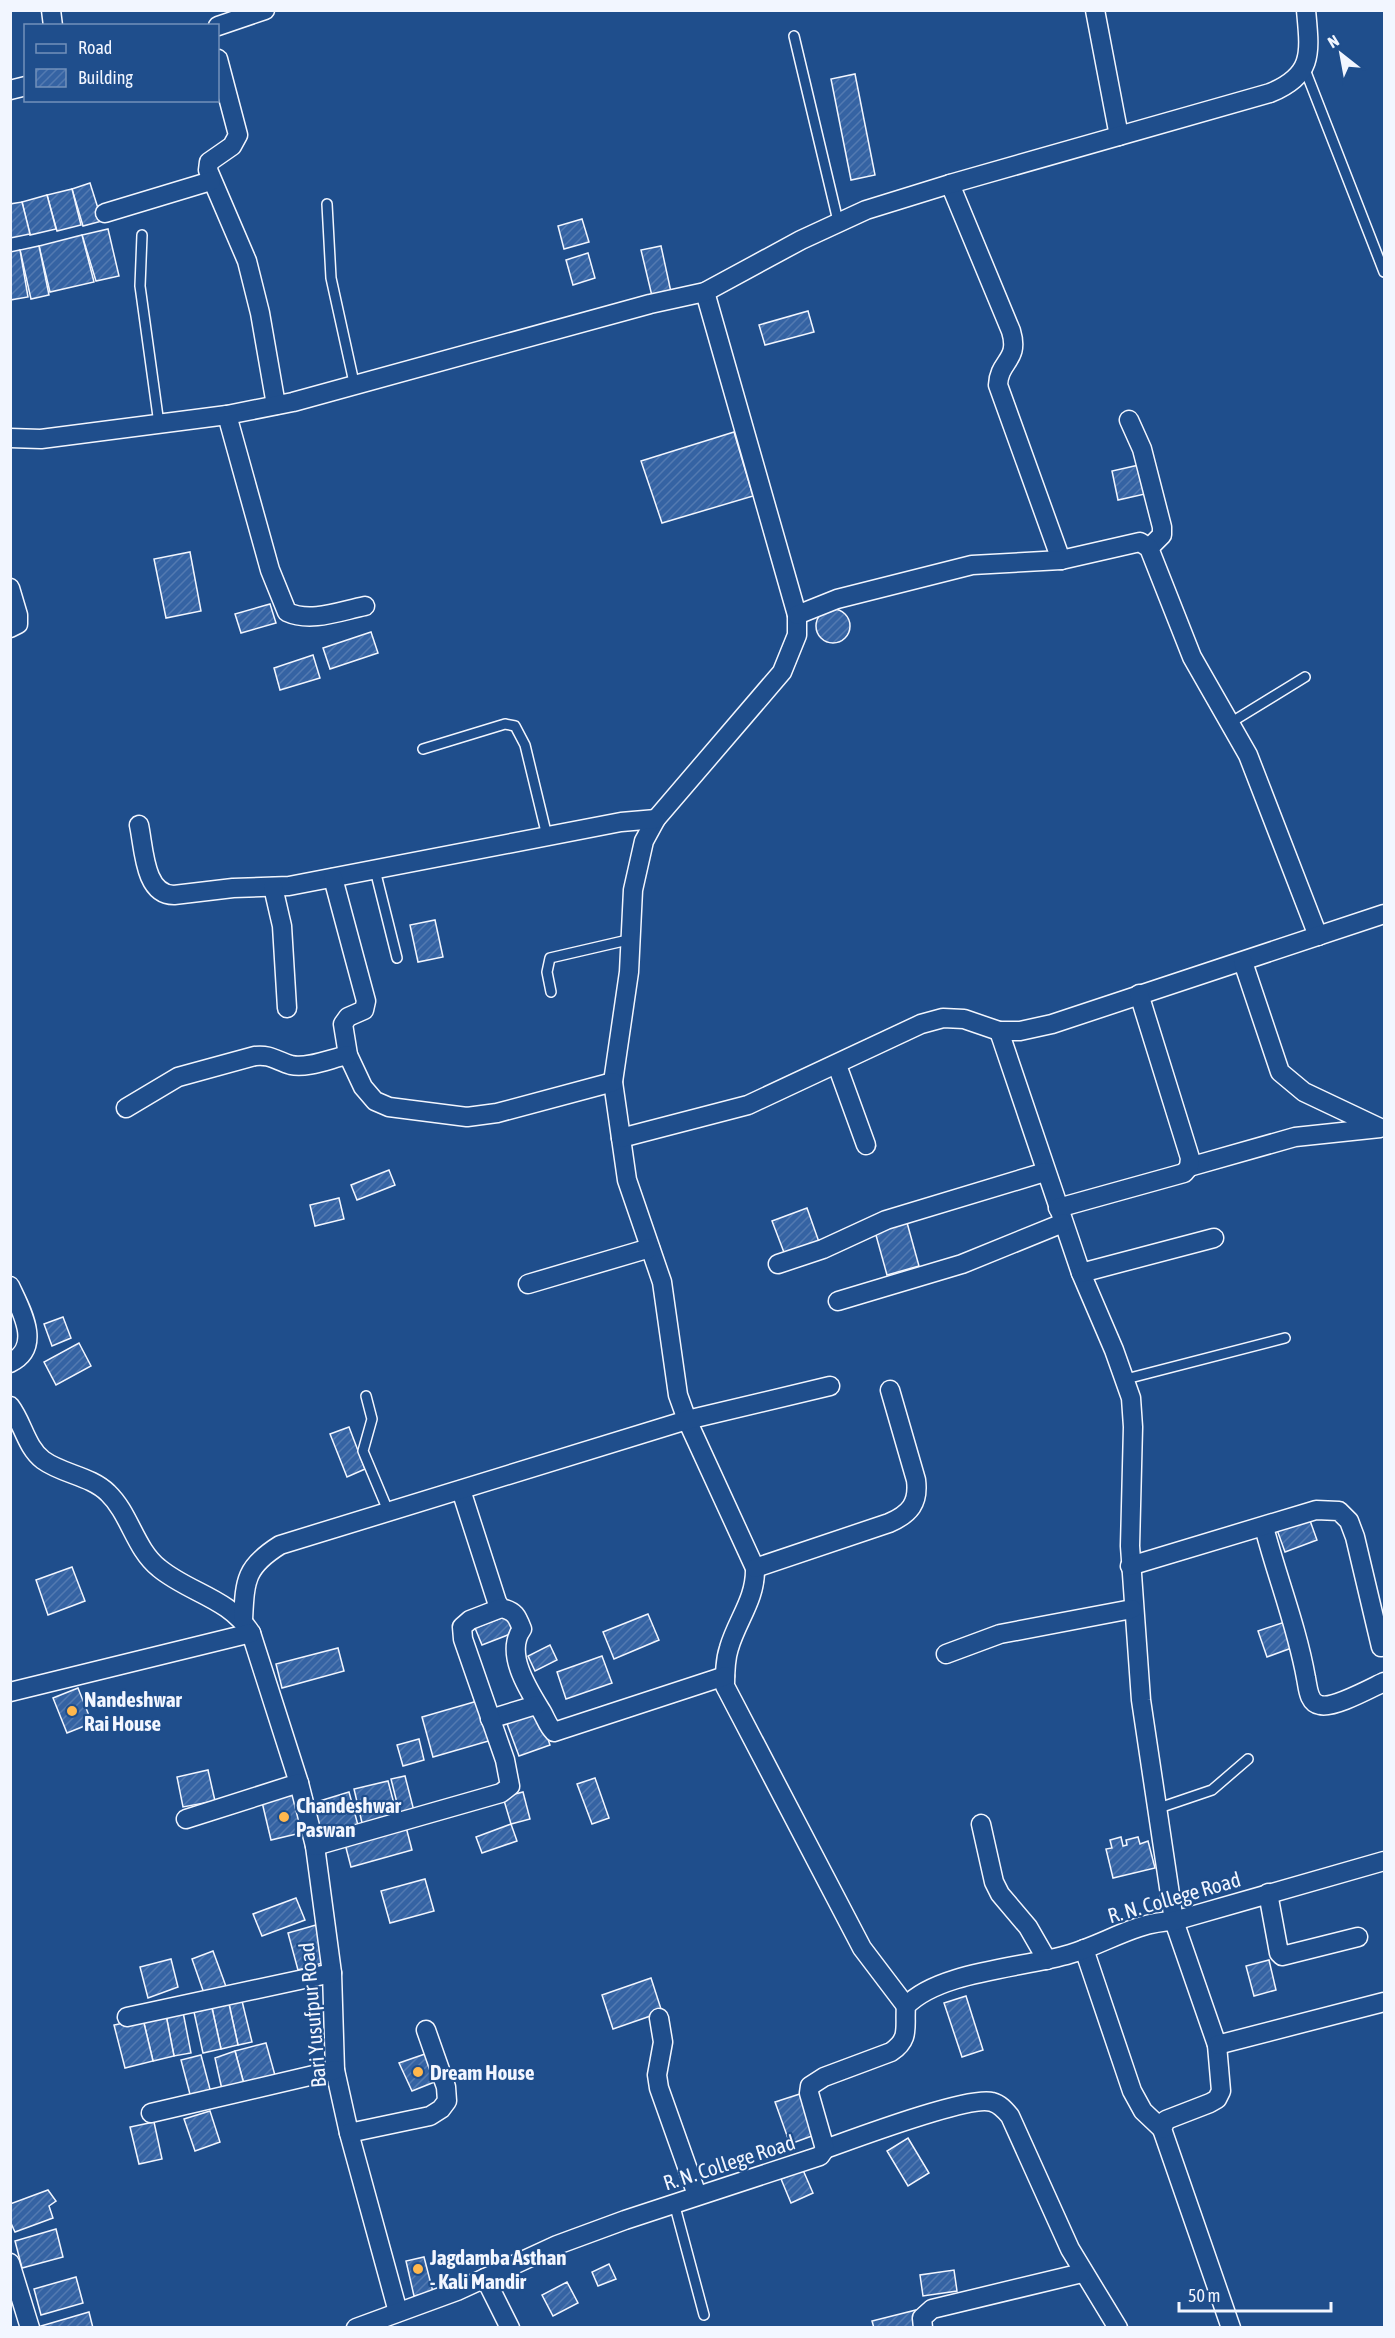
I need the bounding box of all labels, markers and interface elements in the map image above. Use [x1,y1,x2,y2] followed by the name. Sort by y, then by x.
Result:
[24,24,219,102] legend
[1311,24,1371,84] north arrow
[1325,31,1342,51] text: N
[78,37,112,58] text: Road
[78,67,133,88] text: Building
[84,1687,183,1735] place label: Nandeshwar Rai House
[65,1704,79,1718] marker: Nandeshwar Rai House
[296,1793,402,1841] place label: Chandeshwar Paswan
[277,1810,291,1824] marker: Chandeshwar Paswan
[1105,1867,1243,1927] street label: R. N. College Road
[294,1941,330,2089] street label: Bari Yusufpur Road
[430,2060,534,2084] place label: Dream House
[411,2065,425,2079] marker: Dream House
[660,2129,798,2195] street label: R. N. College Road
[429,2245,566,2293] place label: Jagdamba Asthan - Kali Mandir
[411,2262,425,2276] marker: Jagdamba Asthan - Kali Mandir
[1179,2275,1330,2313] scale bar
[1188,2285,1220,2306] text: 50 m

